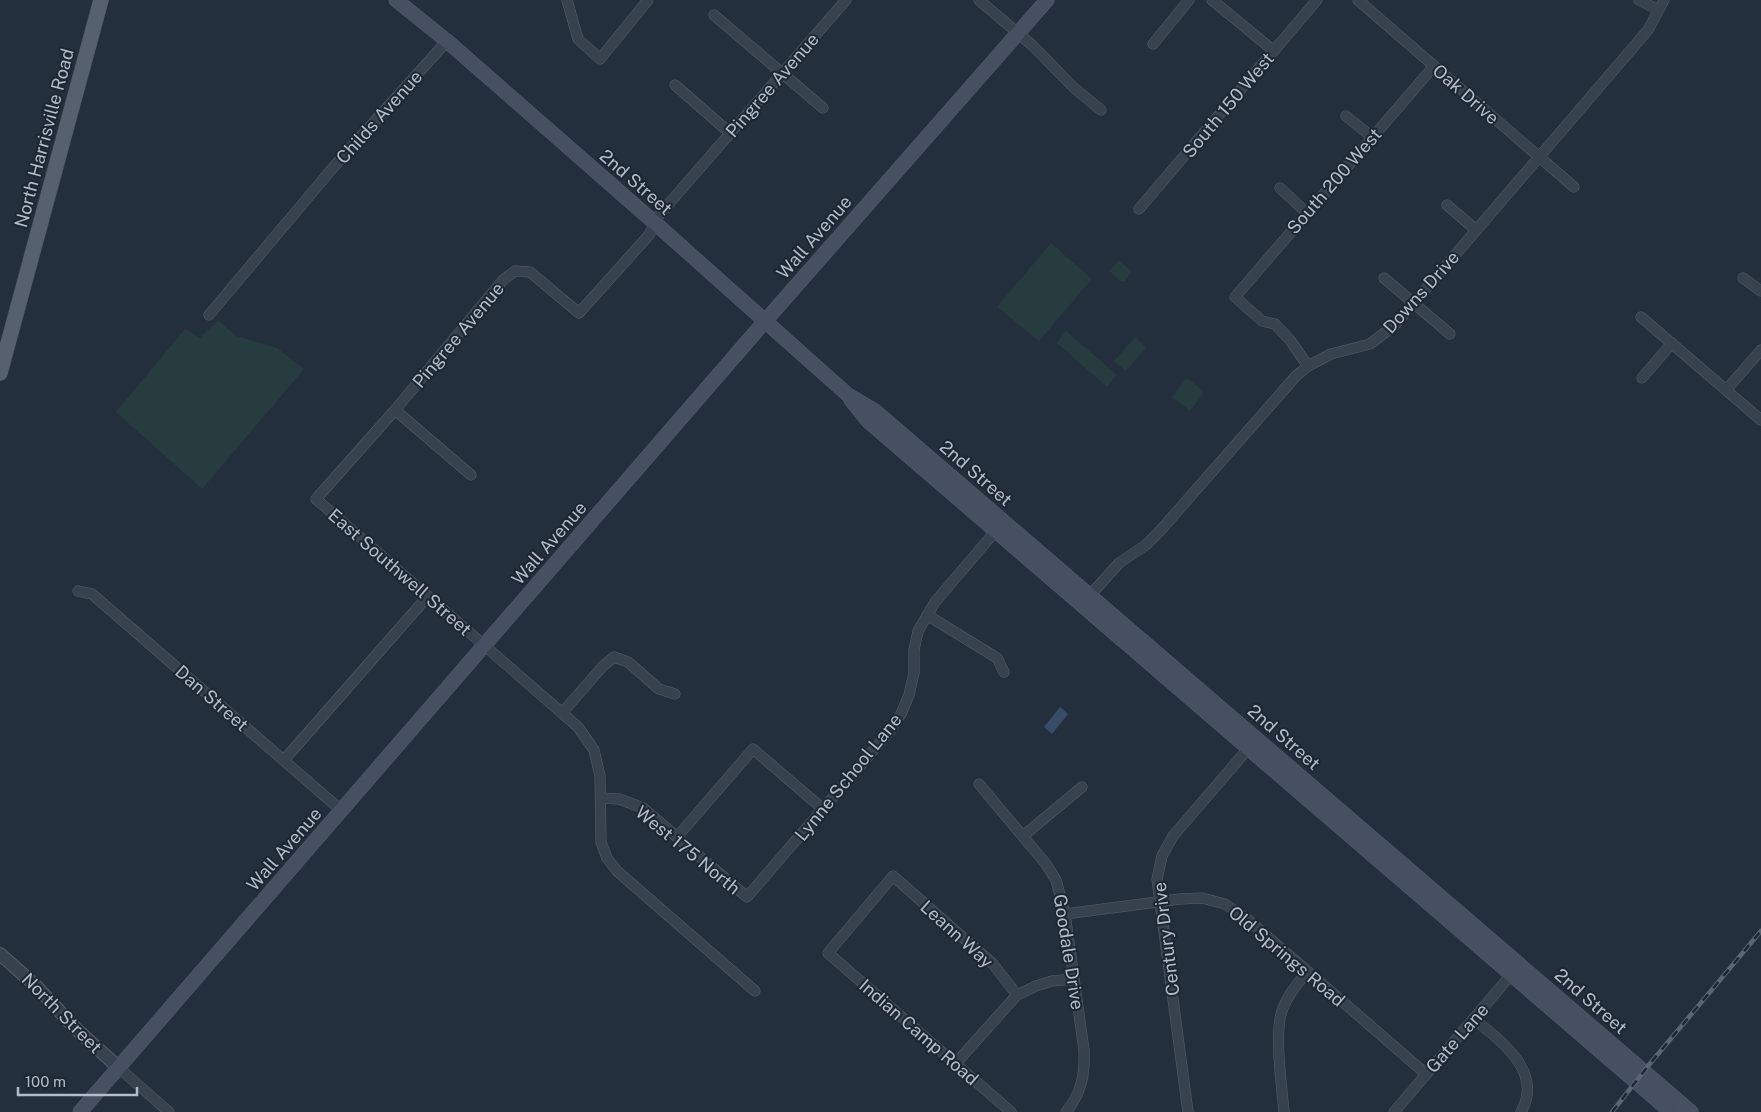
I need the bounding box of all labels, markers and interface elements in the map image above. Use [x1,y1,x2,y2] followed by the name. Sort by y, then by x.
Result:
[721,29,823,141] street label: Pingree Avenue
[10,46,78,230] street label: North Harrisville Road
[1178,48,1278,162] street label: South 150 West
[1429,60,1503,128] street label: Oak Drive
[332,66,426,168] street label: Childs Avenue
[1282,124,1386,238] street label: South 200 West
[596,145,676,219] street label: 2nd Street
[772,191,856,283] street label: Wall Avenue
[1379,247,1463,337] street label: Downs Drive
[408,278,508,392] street label: Pingree Avenue
[936,436,1016,510] street label: 2nd Street
[507,497,591,589] street label: Wall Avenue
[324,504,476,640] street label: East Southwell Street
[171,661,253,735] street label: Dan Street
[1244,700,1324,774] street label: 2nd Street
[790,709,906,845] street label: Lynne School Lane
[631,801,745,899] street label: West 175 North
[242,803,326,895] street label: Wall Avenue
[1149,881,1183,997] street label: Century Drive
[1049,893,1089,1011] street label: Goodale Drive
[916,896,998,972] street label: Leann Way
[1225,901,1349,1011] street label: Old Springs Road
[1551,964,1631,1038] street label: 2nd Street
[18,969,106,1057] street label: North Street
[855,975,983,1089] street label: Indian Camp Road
[1421,999,1493,1077] street label: Gate Lane
[18,1064,136,1096] scale bar
[25,1073,66,1090] text: 100 m

